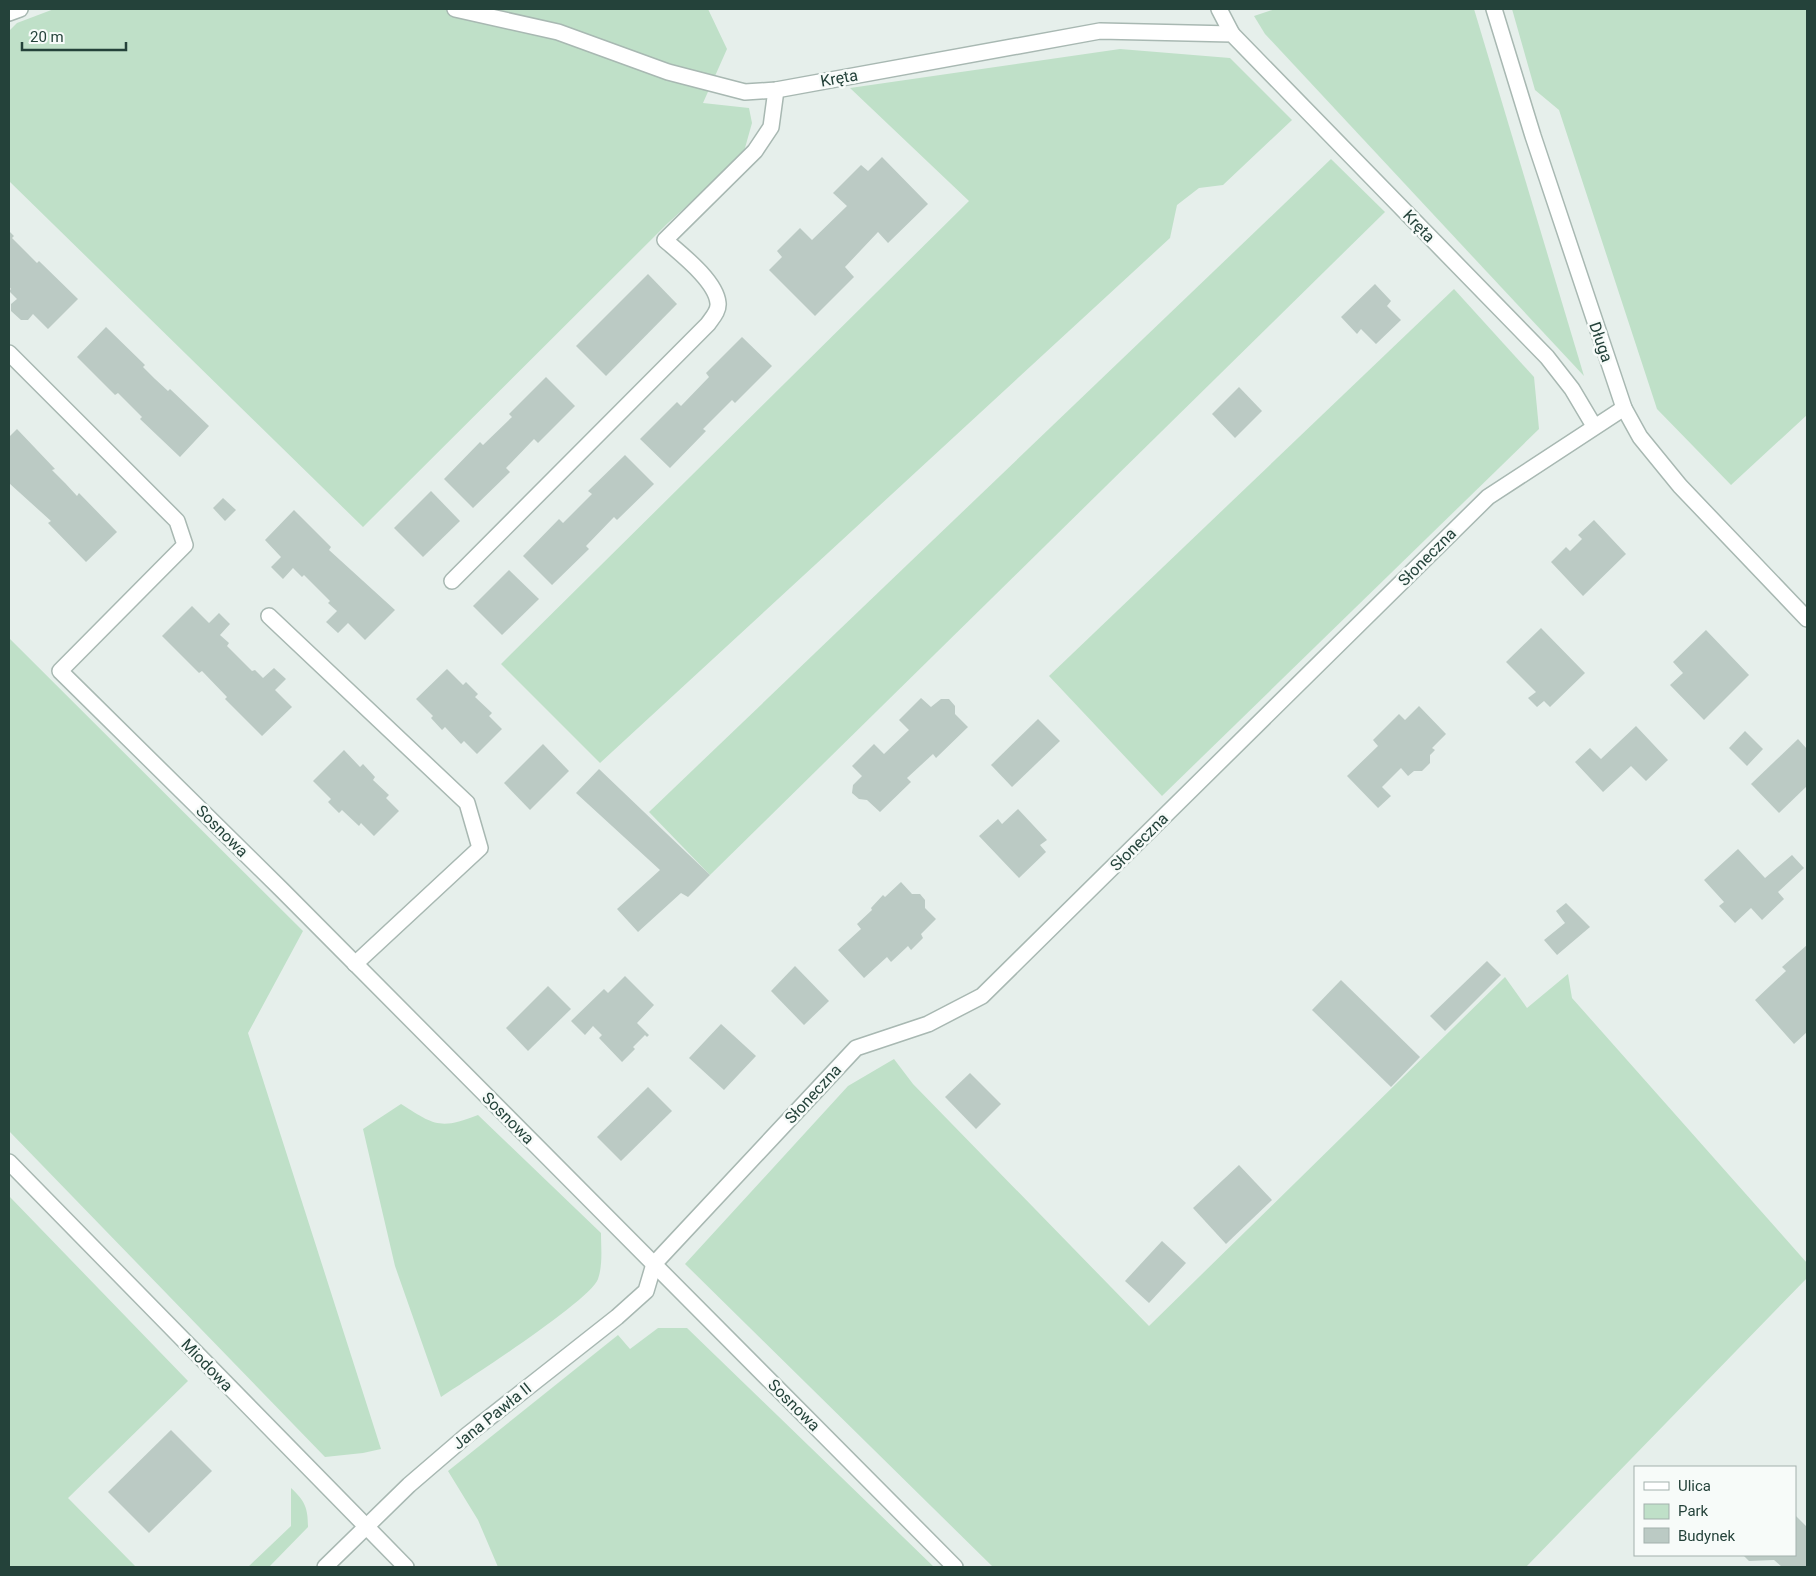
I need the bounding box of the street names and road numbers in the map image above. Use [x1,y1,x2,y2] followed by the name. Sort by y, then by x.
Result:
[819,65,859,91] street label: Kręta
[1399,206,1439,246] street label: Kręta
[1585,319,1617,365] street label: Długa
[1394,524,1460,590] street label: Słoneczna
[192,801,252,861] street label: Sosnowa
[1106,809,1172,875] street label: Słoneczna
[781,1060,845,1128] street label: Słoneczna
[478,1088,538,1148] street label: Sosnowa
[177,1335,237,1395] street label: Miodowa
[764,1375,824,1435] street label: Sosnowa
[449,1379,535,1453] street label: Jana Pawła II

